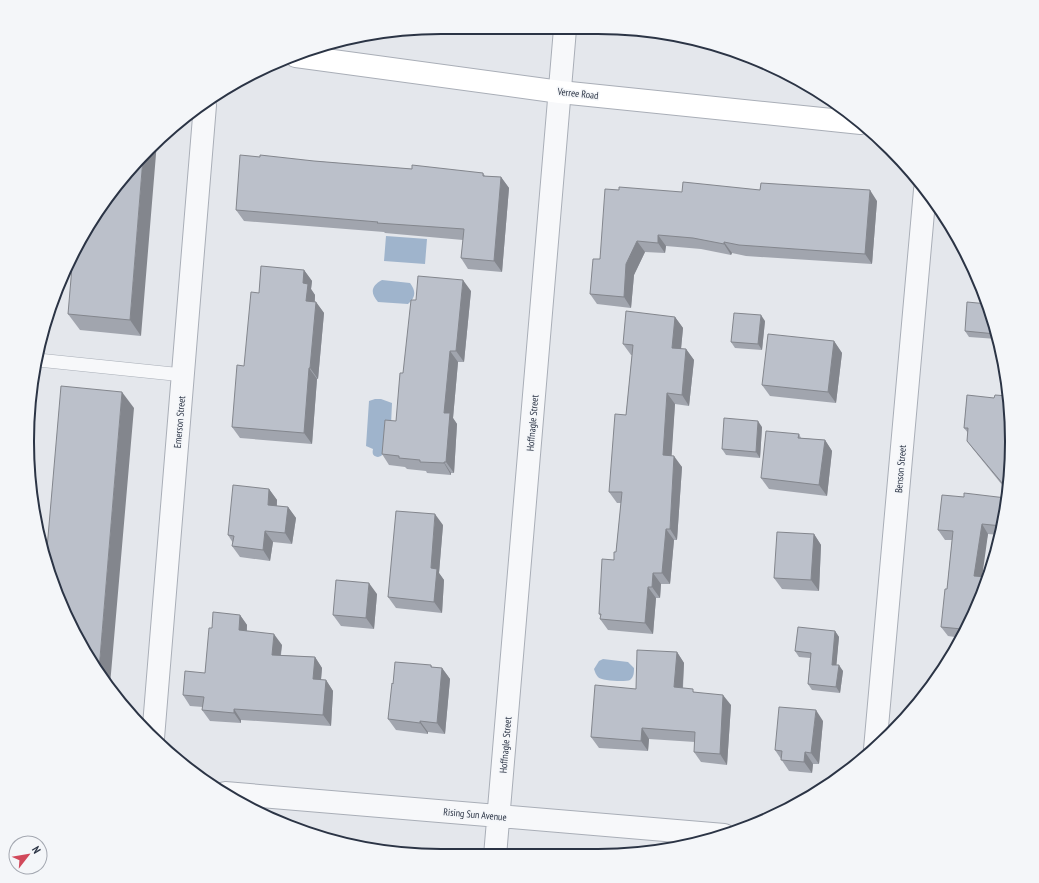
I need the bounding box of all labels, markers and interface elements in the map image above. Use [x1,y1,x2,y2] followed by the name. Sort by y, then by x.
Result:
[556,85,599,102] street label: Verree Road
[524,394,541,452] street label: Hoffnagle Street
[171,395,188,449] street label: Emerson Street
[892,444,909,494] street label: Benson Street
[497,716,514,774] street label: Hoffnagle Street
[443,805,507,824] street label: Rising Sun Avenue
[8,835,48,875] north arrow
[29,844,44,856] text: N

